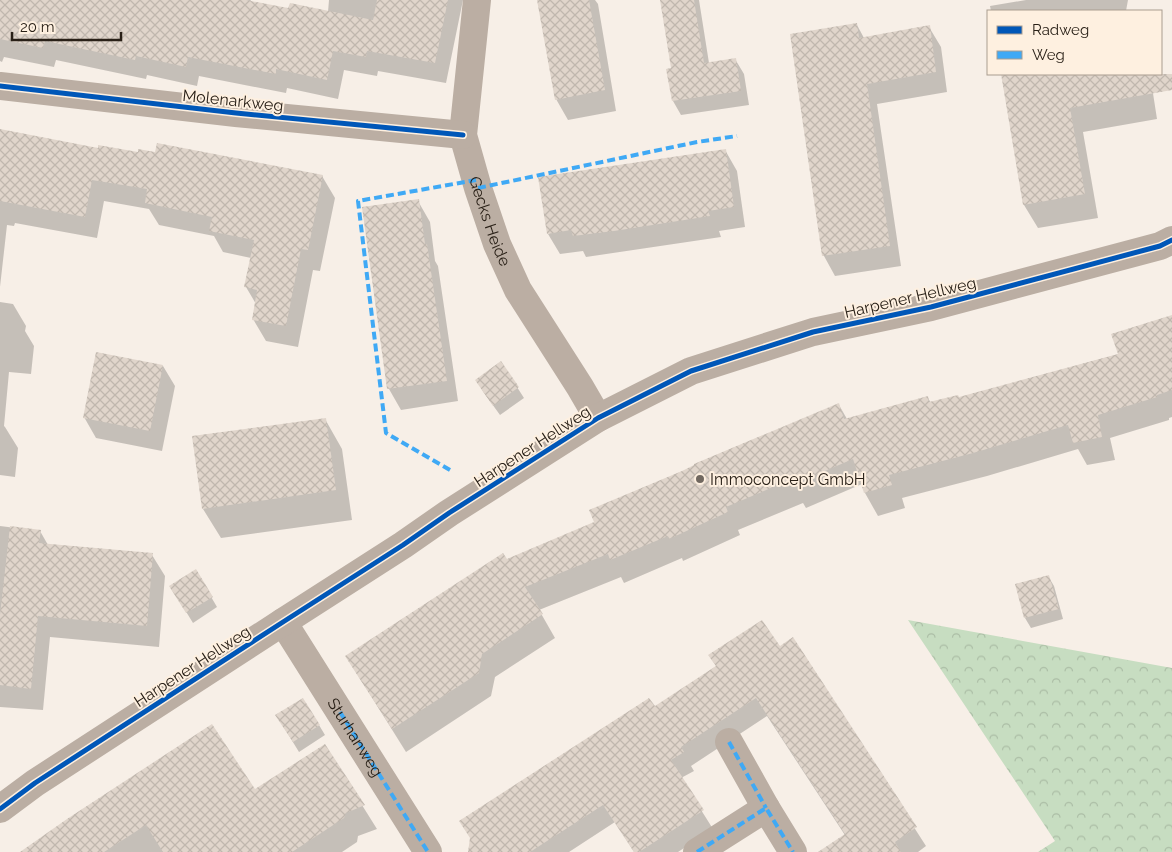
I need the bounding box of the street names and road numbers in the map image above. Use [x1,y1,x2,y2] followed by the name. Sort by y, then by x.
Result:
[182,86,284,115] street label: Molenarkweg
[465,174,515,269] street label: Gecks Heide
[842,273,978,322] street label: Harpener Hellweg
[471,402,594,491] street label: Harpener Hellweg
[131,622,254,711] street label: Harpener Hellweg
[323,694,387,780] street label: Sturhanweg

